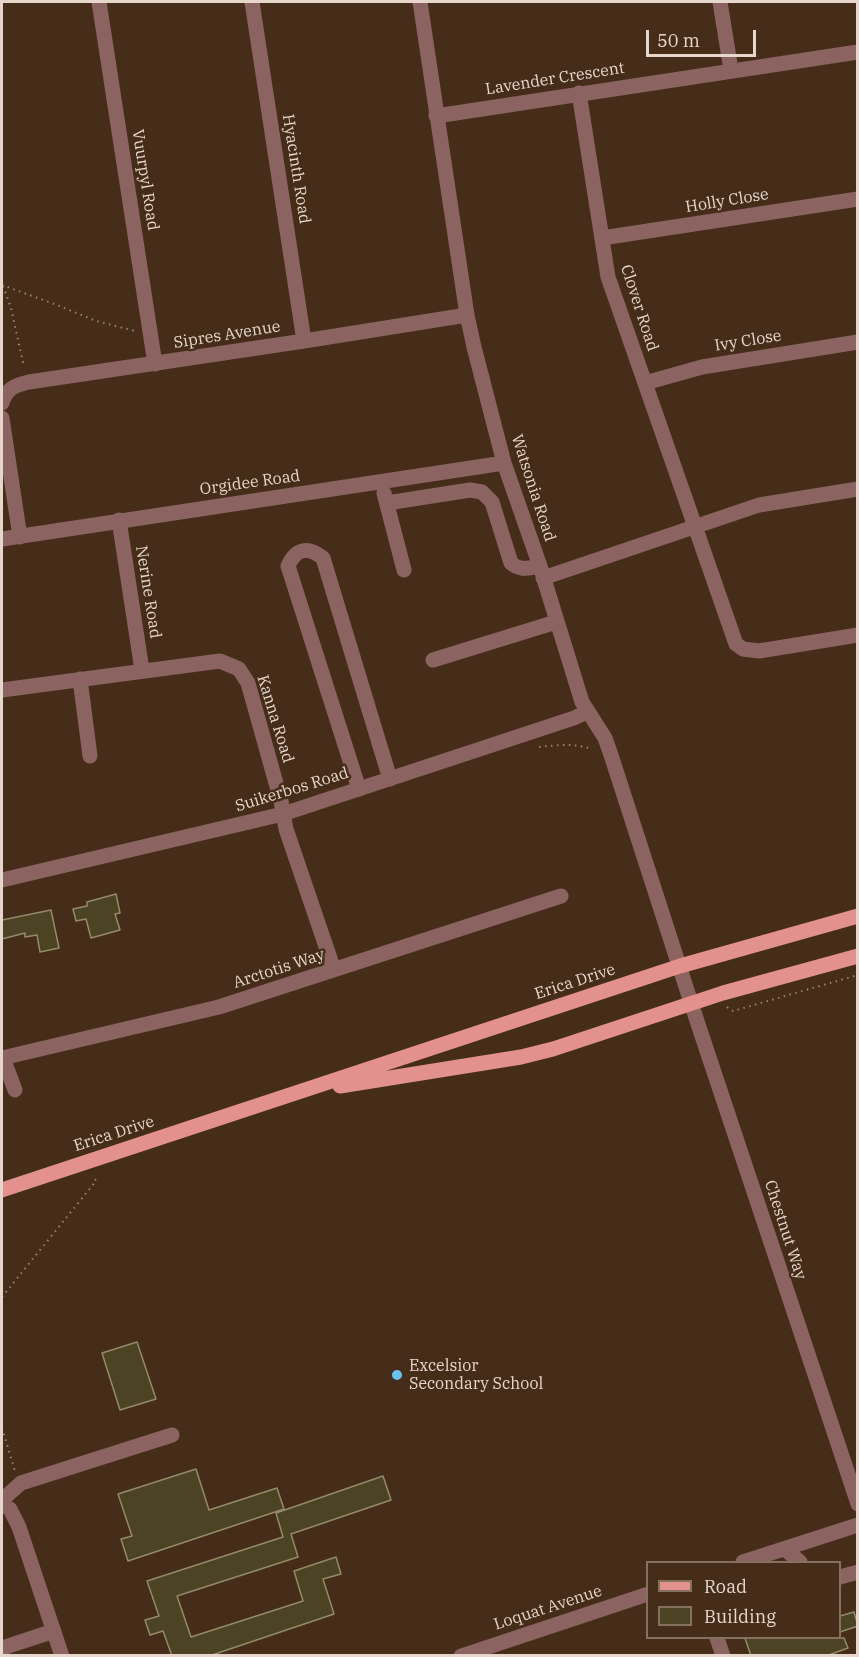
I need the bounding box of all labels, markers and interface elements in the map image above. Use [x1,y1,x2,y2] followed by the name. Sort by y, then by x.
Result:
[649,18,758,56] scale bar
[657,29,700,52] text: 50 m
[484,59,626,99] street label: Lavender Crescent
[278,113,314,225] street label: Hyacinth Road
[128,128,162,232] street label: Vuurpyl Road
[684,185,770,217] street label: Holly Close
[616,262,662,354] street label: Clover Road
[172,317,282,353] street label: Sipres Avenue
[713,326,783,356] street label: Ivy Close
[507,432,559,544] street label: Watsonia Road
[199,466,301,500] street label: Orgidee Road
[131,544,165,640] street label: Nerine Road
[253,673,297,765] street label: Kanna Road
[233,764,351,816] street label: Suikerbos Road
[231,945,327,993] street label: Arctotis Way
[532,960,618,1004] street label: Erica Drive
[71,1112,157,1156] street label: Erica Drive
[760,1178,810,1282] street label: Chestnut Way
[409,1356,543,1394] place label: Excelsior Secondary School
[390,1368,404,1382] marker: Excelsior Secondary School
[646,1561,841,1639] legend
[704,1575,747,1598] text: Road
[492,1582,604,1634] street label: Loquat Avenue
[704,1605,776,1628] text: Building

